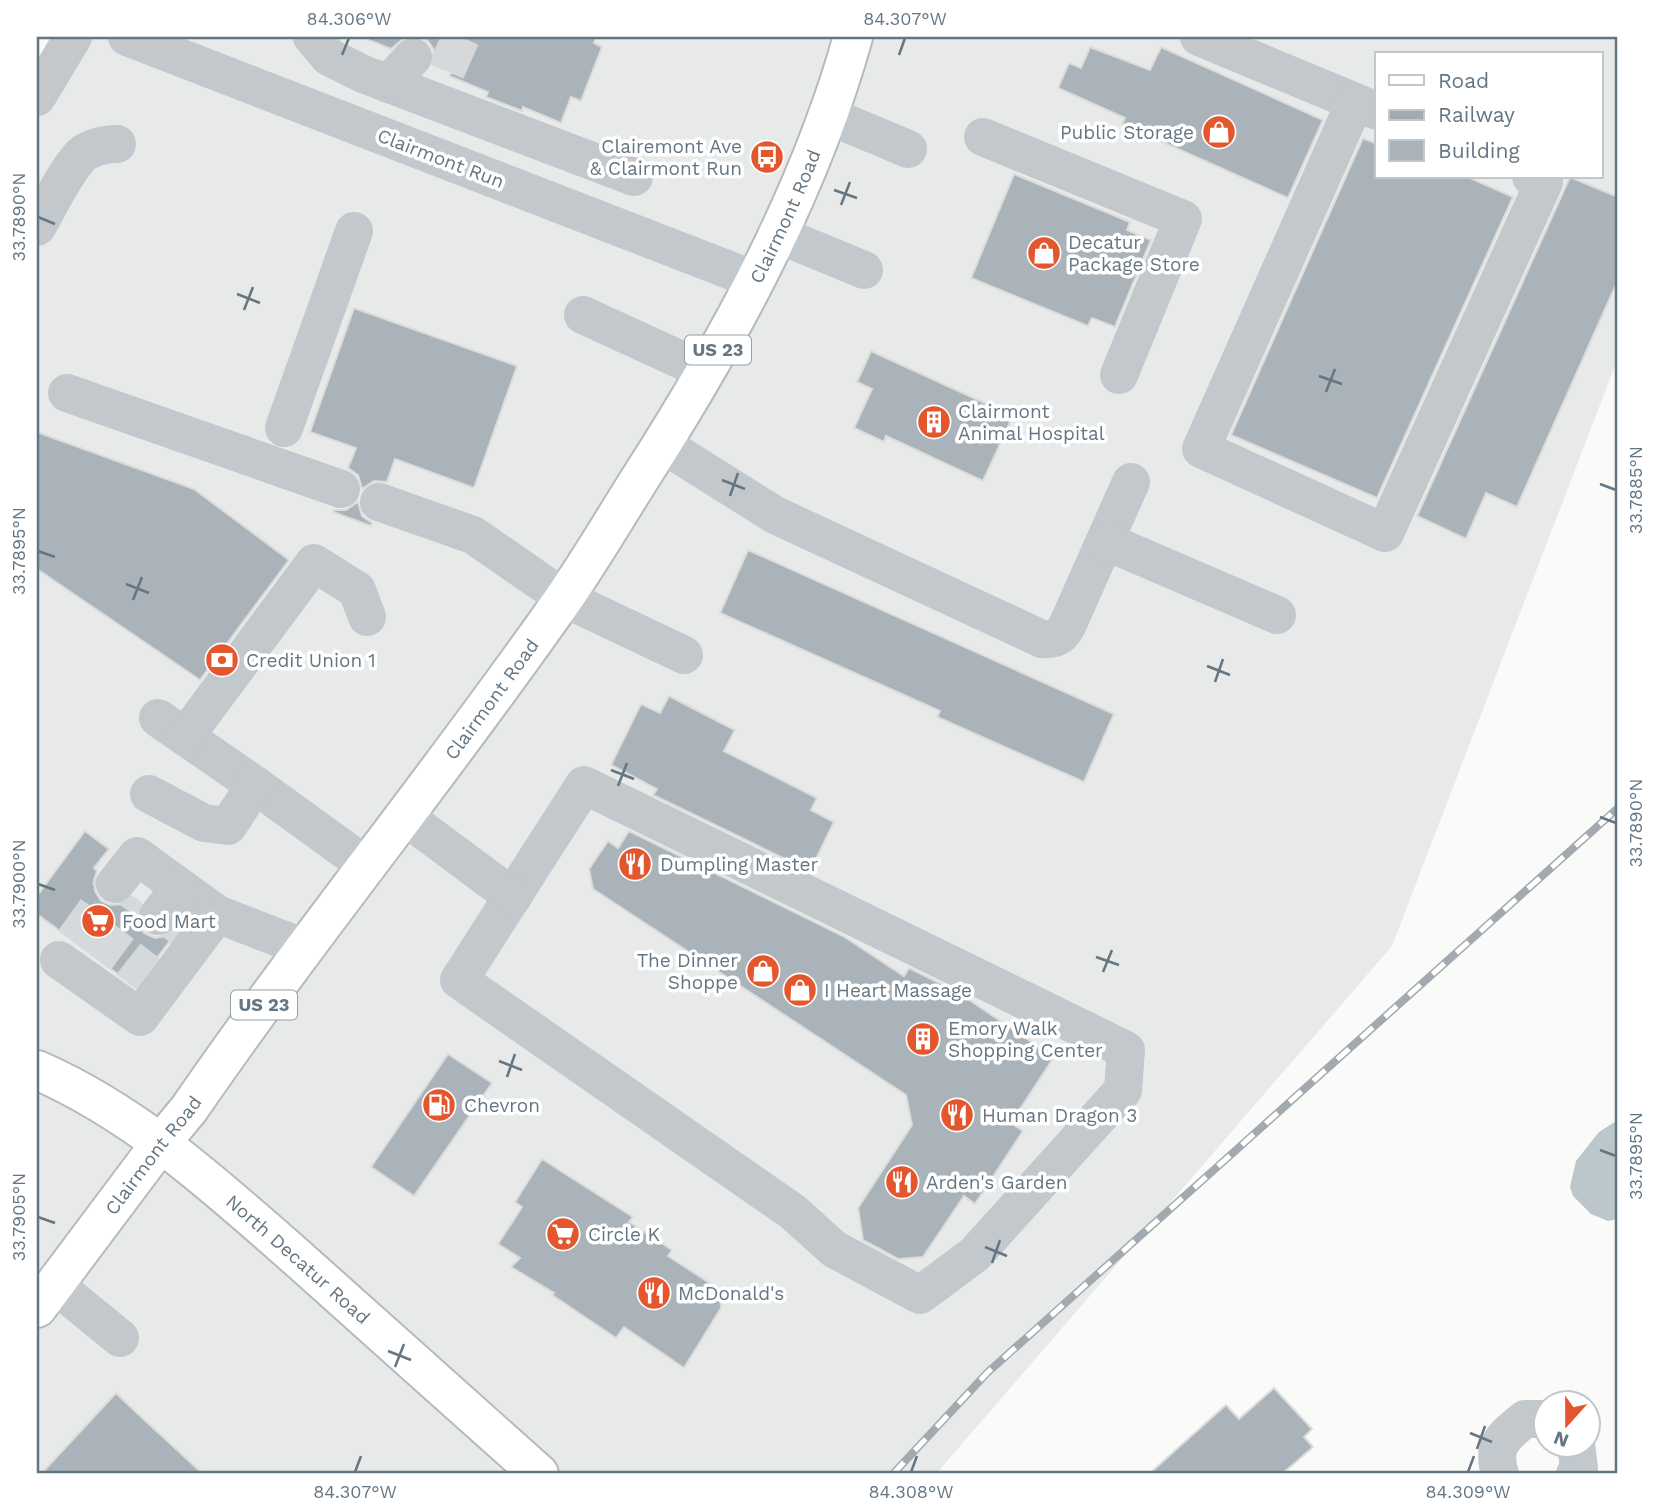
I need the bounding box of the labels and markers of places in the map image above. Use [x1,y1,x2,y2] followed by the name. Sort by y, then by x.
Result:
[1200,113,1238,151] shop icon: Public Storage
[1060,121,1194,144] place label: Public Storage
[590,135,742,180] place label: Clairemont Ave & Clairmont Run
[748,138,786,176] bus stop icon: Clairemont Ave & Clairmont Run
[1068,231,1200,276] place label: Decatur Package Store
[1025,234,1063,272] shop icon: Decatur Package Store
[958,400,1105,445] place label: Clairmont Animal Hospital
[915,403,953,441] building icon: Clairmont Animal Hospital
[203,641,241,679] bank icon: Credit Union 1
[246,649,376,672] place label: Credit Union 1
[616,845,654,883] restaurant icon: Dumpling Master
[660,853,818,876] place label: Dumpling Master
[79,902,117,940] supermarket icon: Food Mart
[122,910,216,933] place label: Food Mart
[637,949,738,994] place label: The Dinner Shoppe
[744,952,782,990] shop icon: The Dinner Shoppe
[781,971,819,1009] shop icon: I Heart Massage
[824,979,972,1002] place label: I Heart Massage
[948,1017,1103,1062] place label: Emory Walk Shopping Center
[904,1020,942,1058] building icon: Emory Walk Shopping Center
[420,1086,458,1124] fuel station icon: Chevron
[464,1094,540,1117] place label: Chevron
[938,1096,976,1134] restaurant icon: Human Dragon 3
[982,1104,1137,1127] place label: Human Dragon 3
[883,1163,921,1201] restaurant icon: Arden's Garden
[926,1171,1067,1194] place label: Arden's Garden
[544,1215,582,1253] supermarket icon: Circle K
[588,1223,660,1246] place label: Circle K
[635,1274,673,1312] restaurant icon: McDonald's
[678,1282,784,1305] place label: McDonald's

